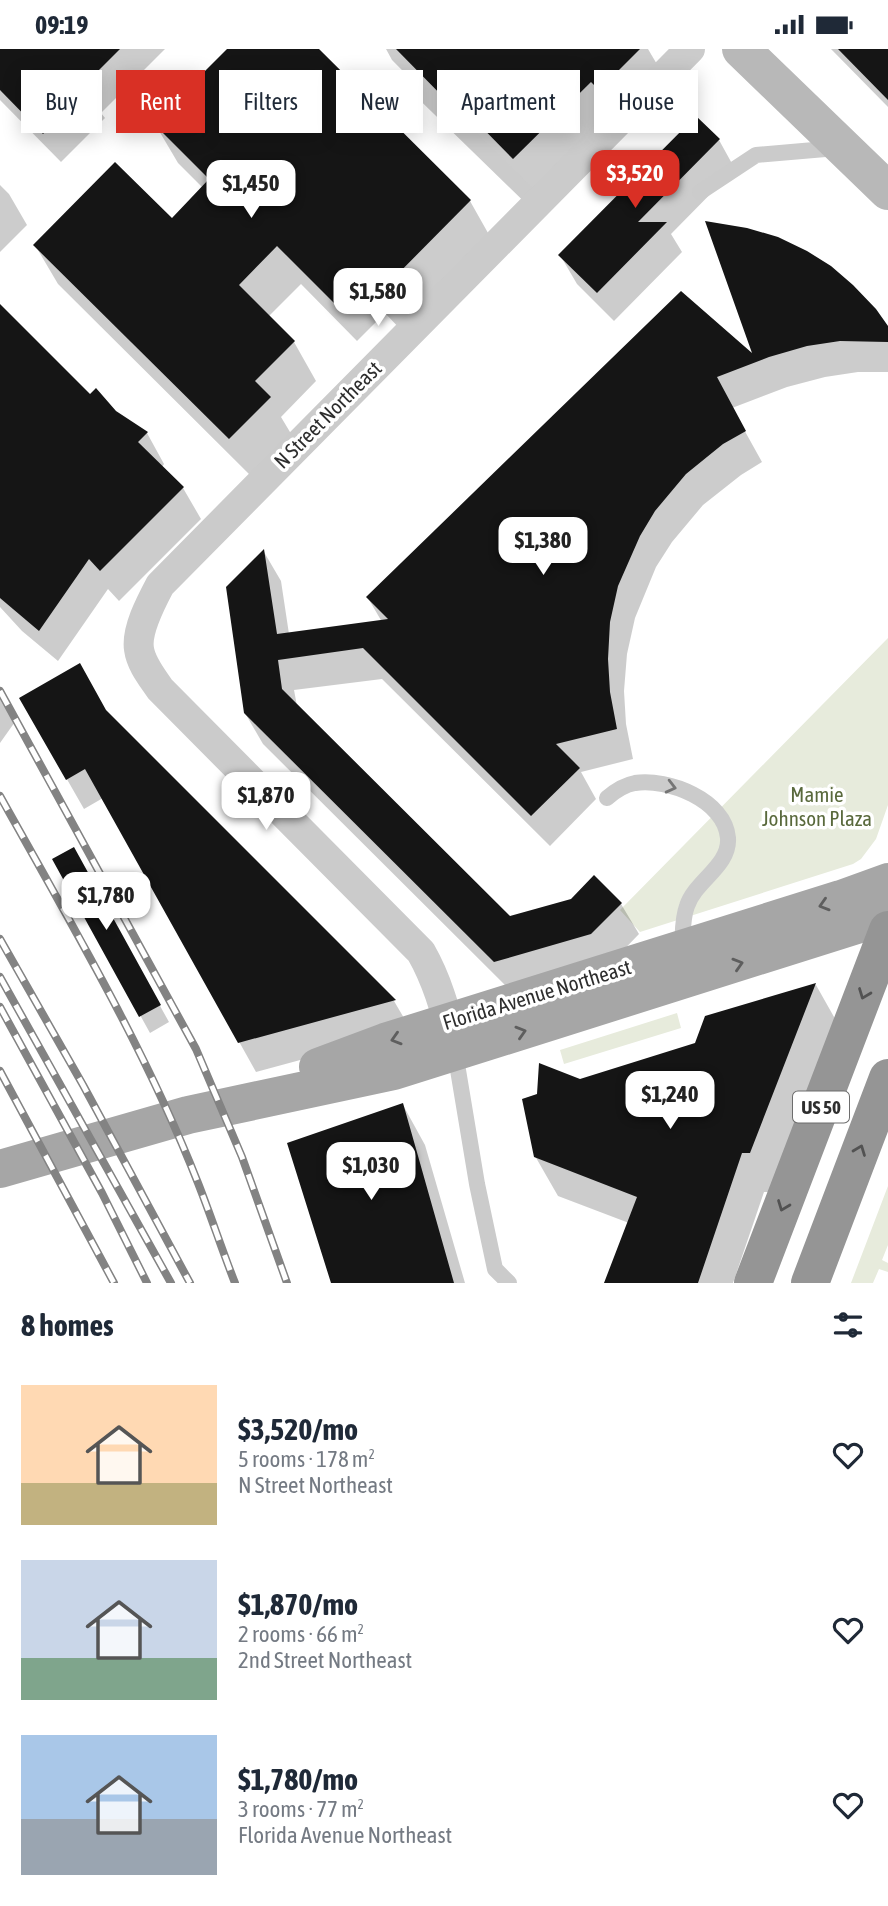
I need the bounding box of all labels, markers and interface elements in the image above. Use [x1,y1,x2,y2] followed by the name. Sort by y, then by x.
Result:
[35,10,89,40] text: 09:19
[21,70,102,133] chip: Buy
[116,70,205,133] chip: Rent
[219,70,322,133] chip: Filters
[336,70,423,133] chip: New
[437,70,580,133] chip: Apartment
[594,70,698,133] chip: House
[578,151,692,210] pin: $3,520
[194,160,308,220] pin: $1,450
[607,160,664,186] text: $3,520
[223,170,280,196] text: $1,450
[321,268,435,328] pin: $1,580
[350,278,407,304] text: $1,580
[269,356,386,473] street label: N Street Northeast
[486,517,600,577] pin: $1,380
[515,527,572,553] text: $1,380
[209,773,323,832] pin: $1,870
[665,779,677,793] one-way arrow
[238,782,295,808] text: $1,870
[762,782,872,830] park label: Mamie Johnson Plaza
[49,873,163,932] pin: $1,780
[78,882,135,908] text: $1,780
[818,896,830,911] one-way arrow
[440,954,634,1034] street label: Florida Avenue Northeast
[731,957,743,972] one-way arrow
[858,987,872,999] one-way arrow
[514,1025,526,1040] one-way arrow
[390,1030,402,1045] one-way arrow
[613,1072,727,1131] pin: $1,240
[642,1081,699,1107] text: $1,240
[793,1091,849,1123] road number: US 50
[314,1143,428,1202] pin: $1,030
[852,1145,866,1157] one-way arrow
[343,1152,400,1178] text: $1,030
[777,1200,791,1212] one-way arrow
[829,1306,867,1344] icon: filters
[21,1308,114,1342] text: 8 homes
[238,1412,358,1446] text: $3,520/mo
[77,1413,161,1497] icon: home
[829,1436,867,1474] icon: heart
[238,1446,375,1472] text: 5 rooms · 178 m²
[238,1472,393,1498] text: N Street Northeast
[238,1587,358,1621] text: $1,870/mo
[77,1588,161,1672] icon: home
[829,1611,867,1649] icon: heart
[238,1621,364,1647] text: 2 rooms · 66 m²
[238,1647,412,1673] text: 2nd Street Northeast
[238,1762,358,1796] text: $1,780/mo
[77,1763,161,1847] icon: home
[829,1786,867,1824] icon: heart
[238,1796,364,1822] text: 3 rooms · 77 m²
[238,1822,452,1848] text: Florida Avenue Northeast

